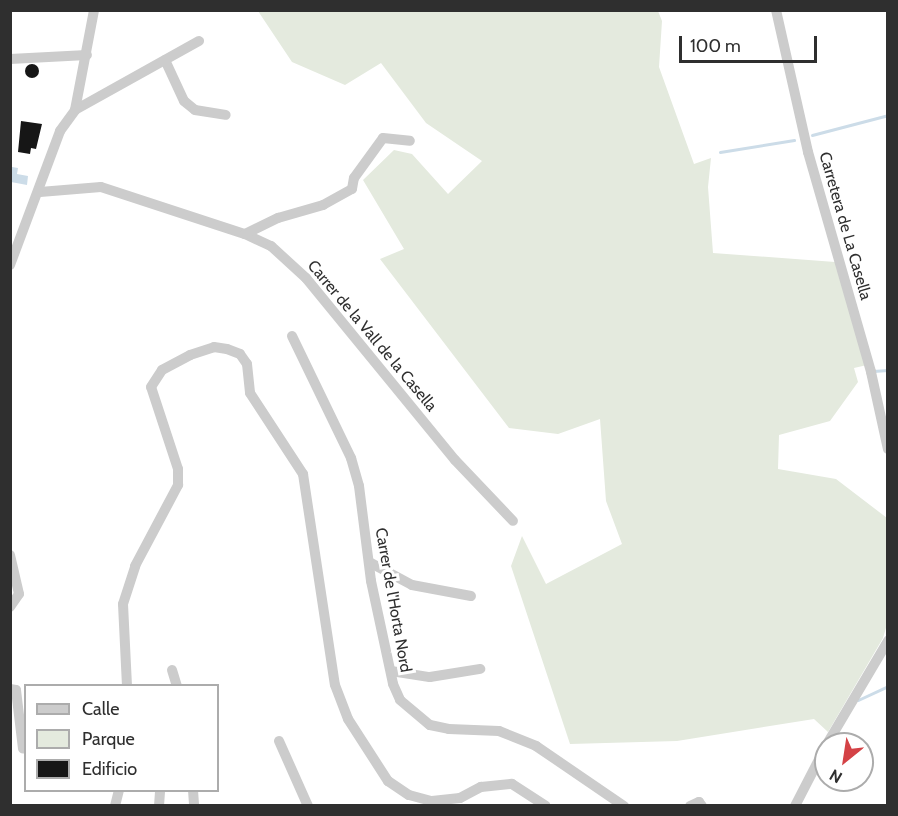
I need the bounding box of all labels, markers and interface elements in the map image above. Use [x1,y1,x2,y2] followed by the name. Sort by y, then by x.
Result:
[682,24,820,62] scale bar
[690,35,741,57] text: 100 m
[815,150,875,302] street label: Carretera de La Casella
[303,257,441,415] street label: Carrer de la Vall de la Casella
[371,526,415,674] street label: Carrer de l'Horta Nord
[24,684,219,792] legend
[82,698,119,720] text: Calle
[82,728,135,750] text: Parque
[814,732,874,792] north arrow
[82,758,137,780] text: Edificio
[826,765,845,787] text: N

